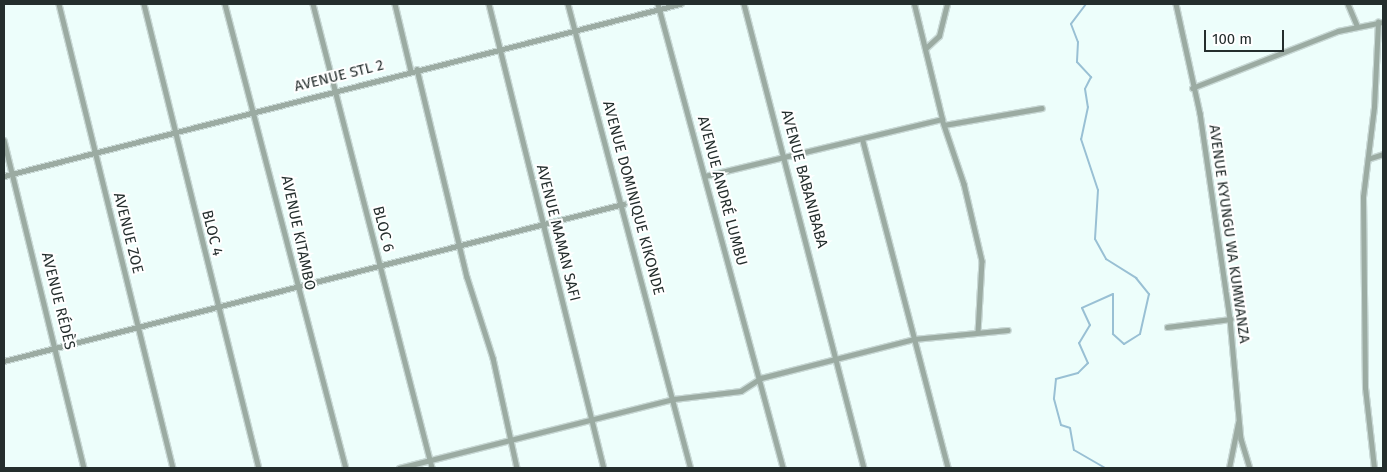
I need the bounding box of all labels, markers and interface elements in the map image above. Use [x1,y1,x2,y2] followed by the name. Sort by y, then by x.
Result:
[1207,20,1287,52] scale bar
[1212,30,1252,48] text: 100 m
[292,56,386,96] street label: AVENUE STL 2
[598,99,668,297] street label: AVENUE DOMINIQUE KIKONDE
[777,108,831,250] street label: AVENUE BABANIBABA
[693,114,751,268] street label: AVENUE ANDRÉ LUMBU
[1205,124,1253,344] street label: AVENUE KYUNGU WA KUMWANZA
[532,163,584,303] street label: AVENUE MAMAN SAFI
[277,174,319,292] street label: AVENUE KITAMBO
[109,191,147,275] street label: AVENUE ZOE
[369,204,397,254] street label: BLOC 6
[198,208,226,258] street label: BLOC 4
[37,250,79,352] street label: AVENUE RÉDÈS

